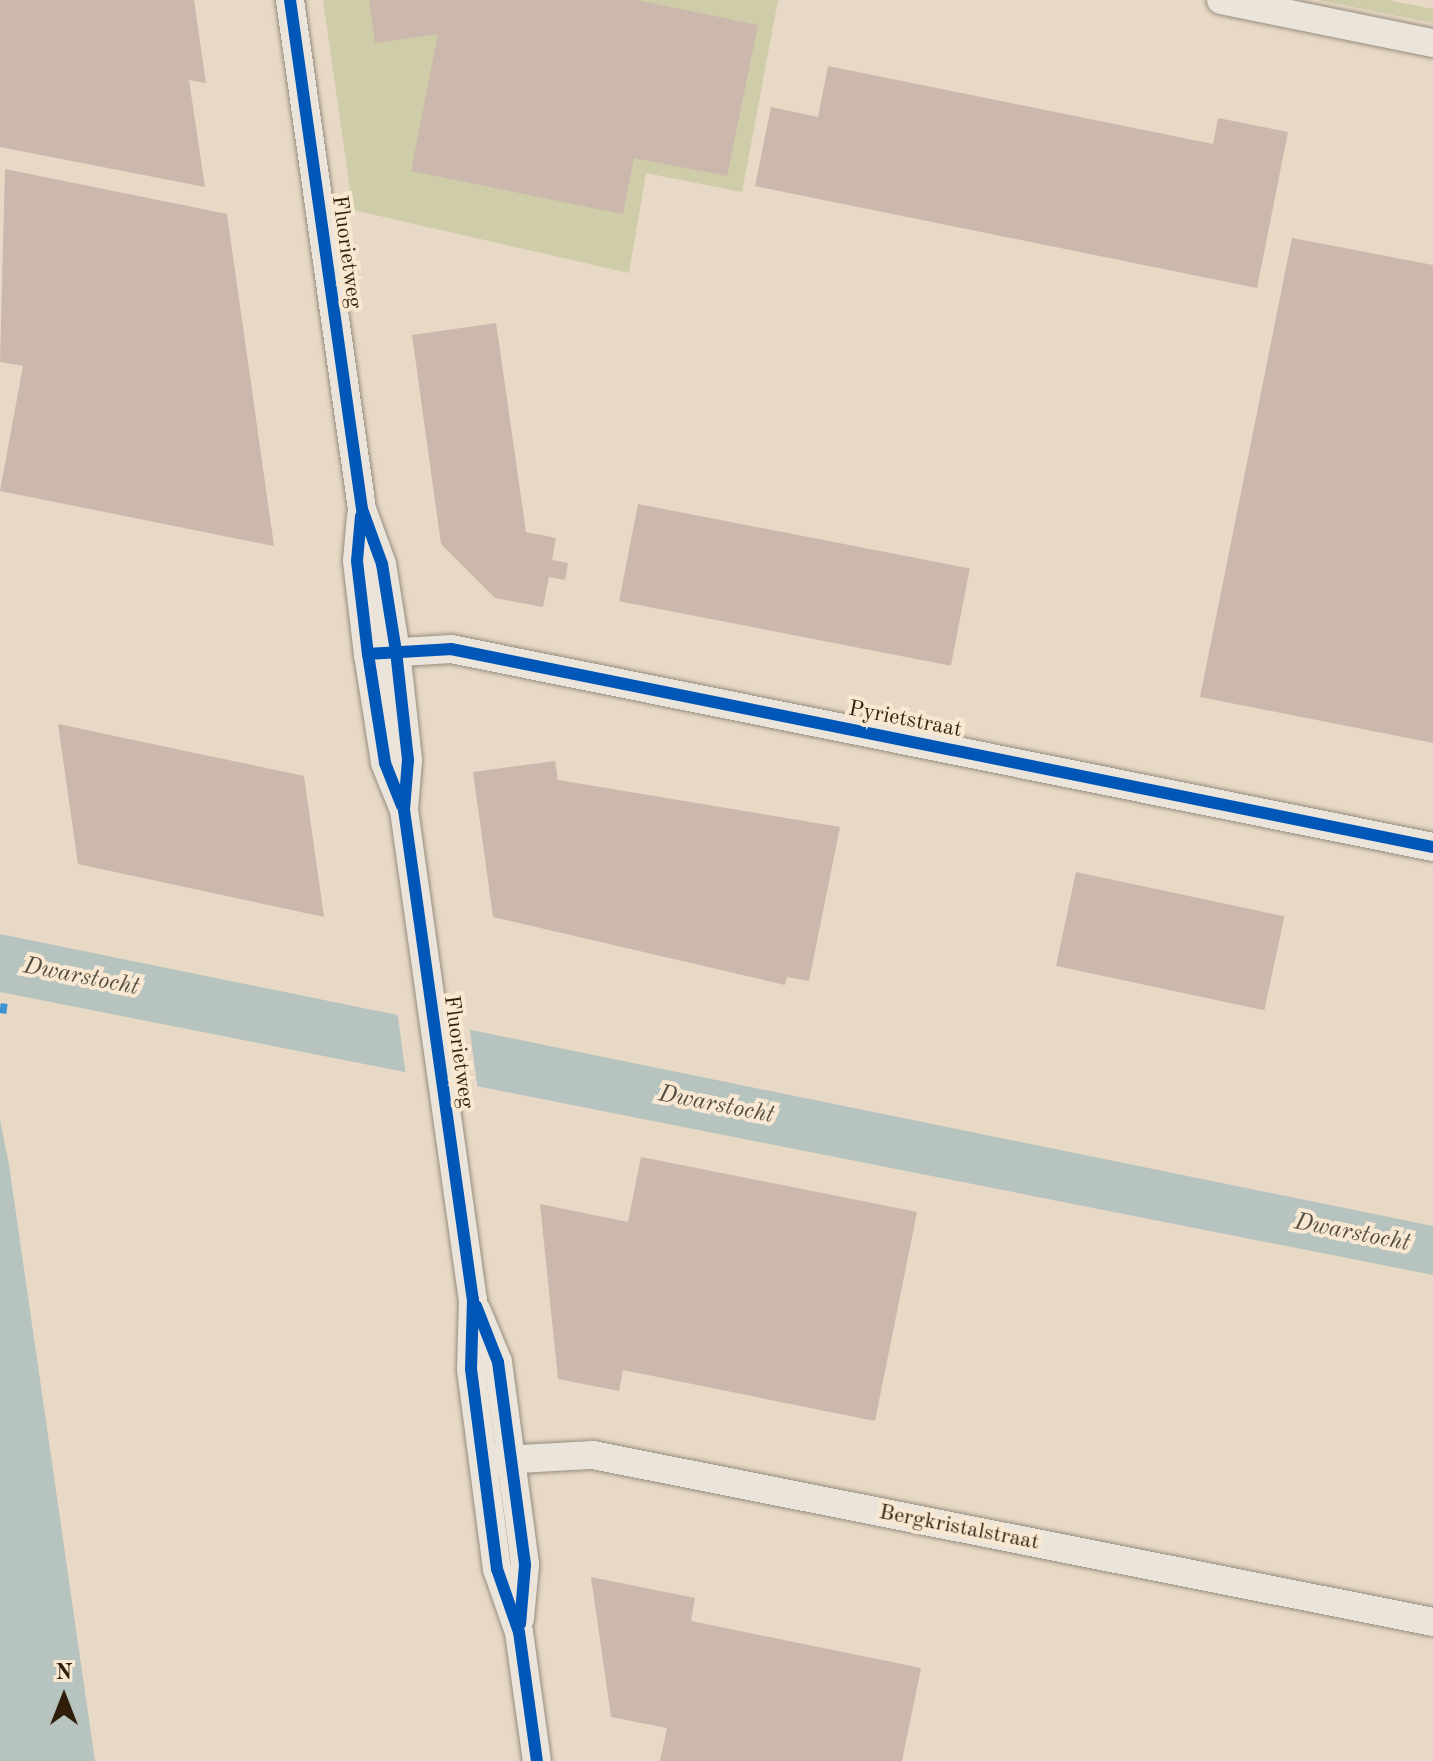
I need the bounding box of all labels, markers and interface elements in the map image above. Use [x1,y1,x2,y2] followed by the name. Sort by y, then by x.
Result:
[325,194,367,310] street label: Fluorietweg
[846,696,964,744] street label: Pyrietstraat
[21,953,141,1003] water label: Dwarstocht
[437,994,479,1110] street label: Fluorietweg
[656,1081,776,1131] water label: Dwarstocht
[1292,1209,1412,1259] water label: Dwarstocht
[877,1500,1041,1556] street label: Bergkristalstraat
[24,1657,104,1737] north arrow
[56,1662,72,1684] text: N

